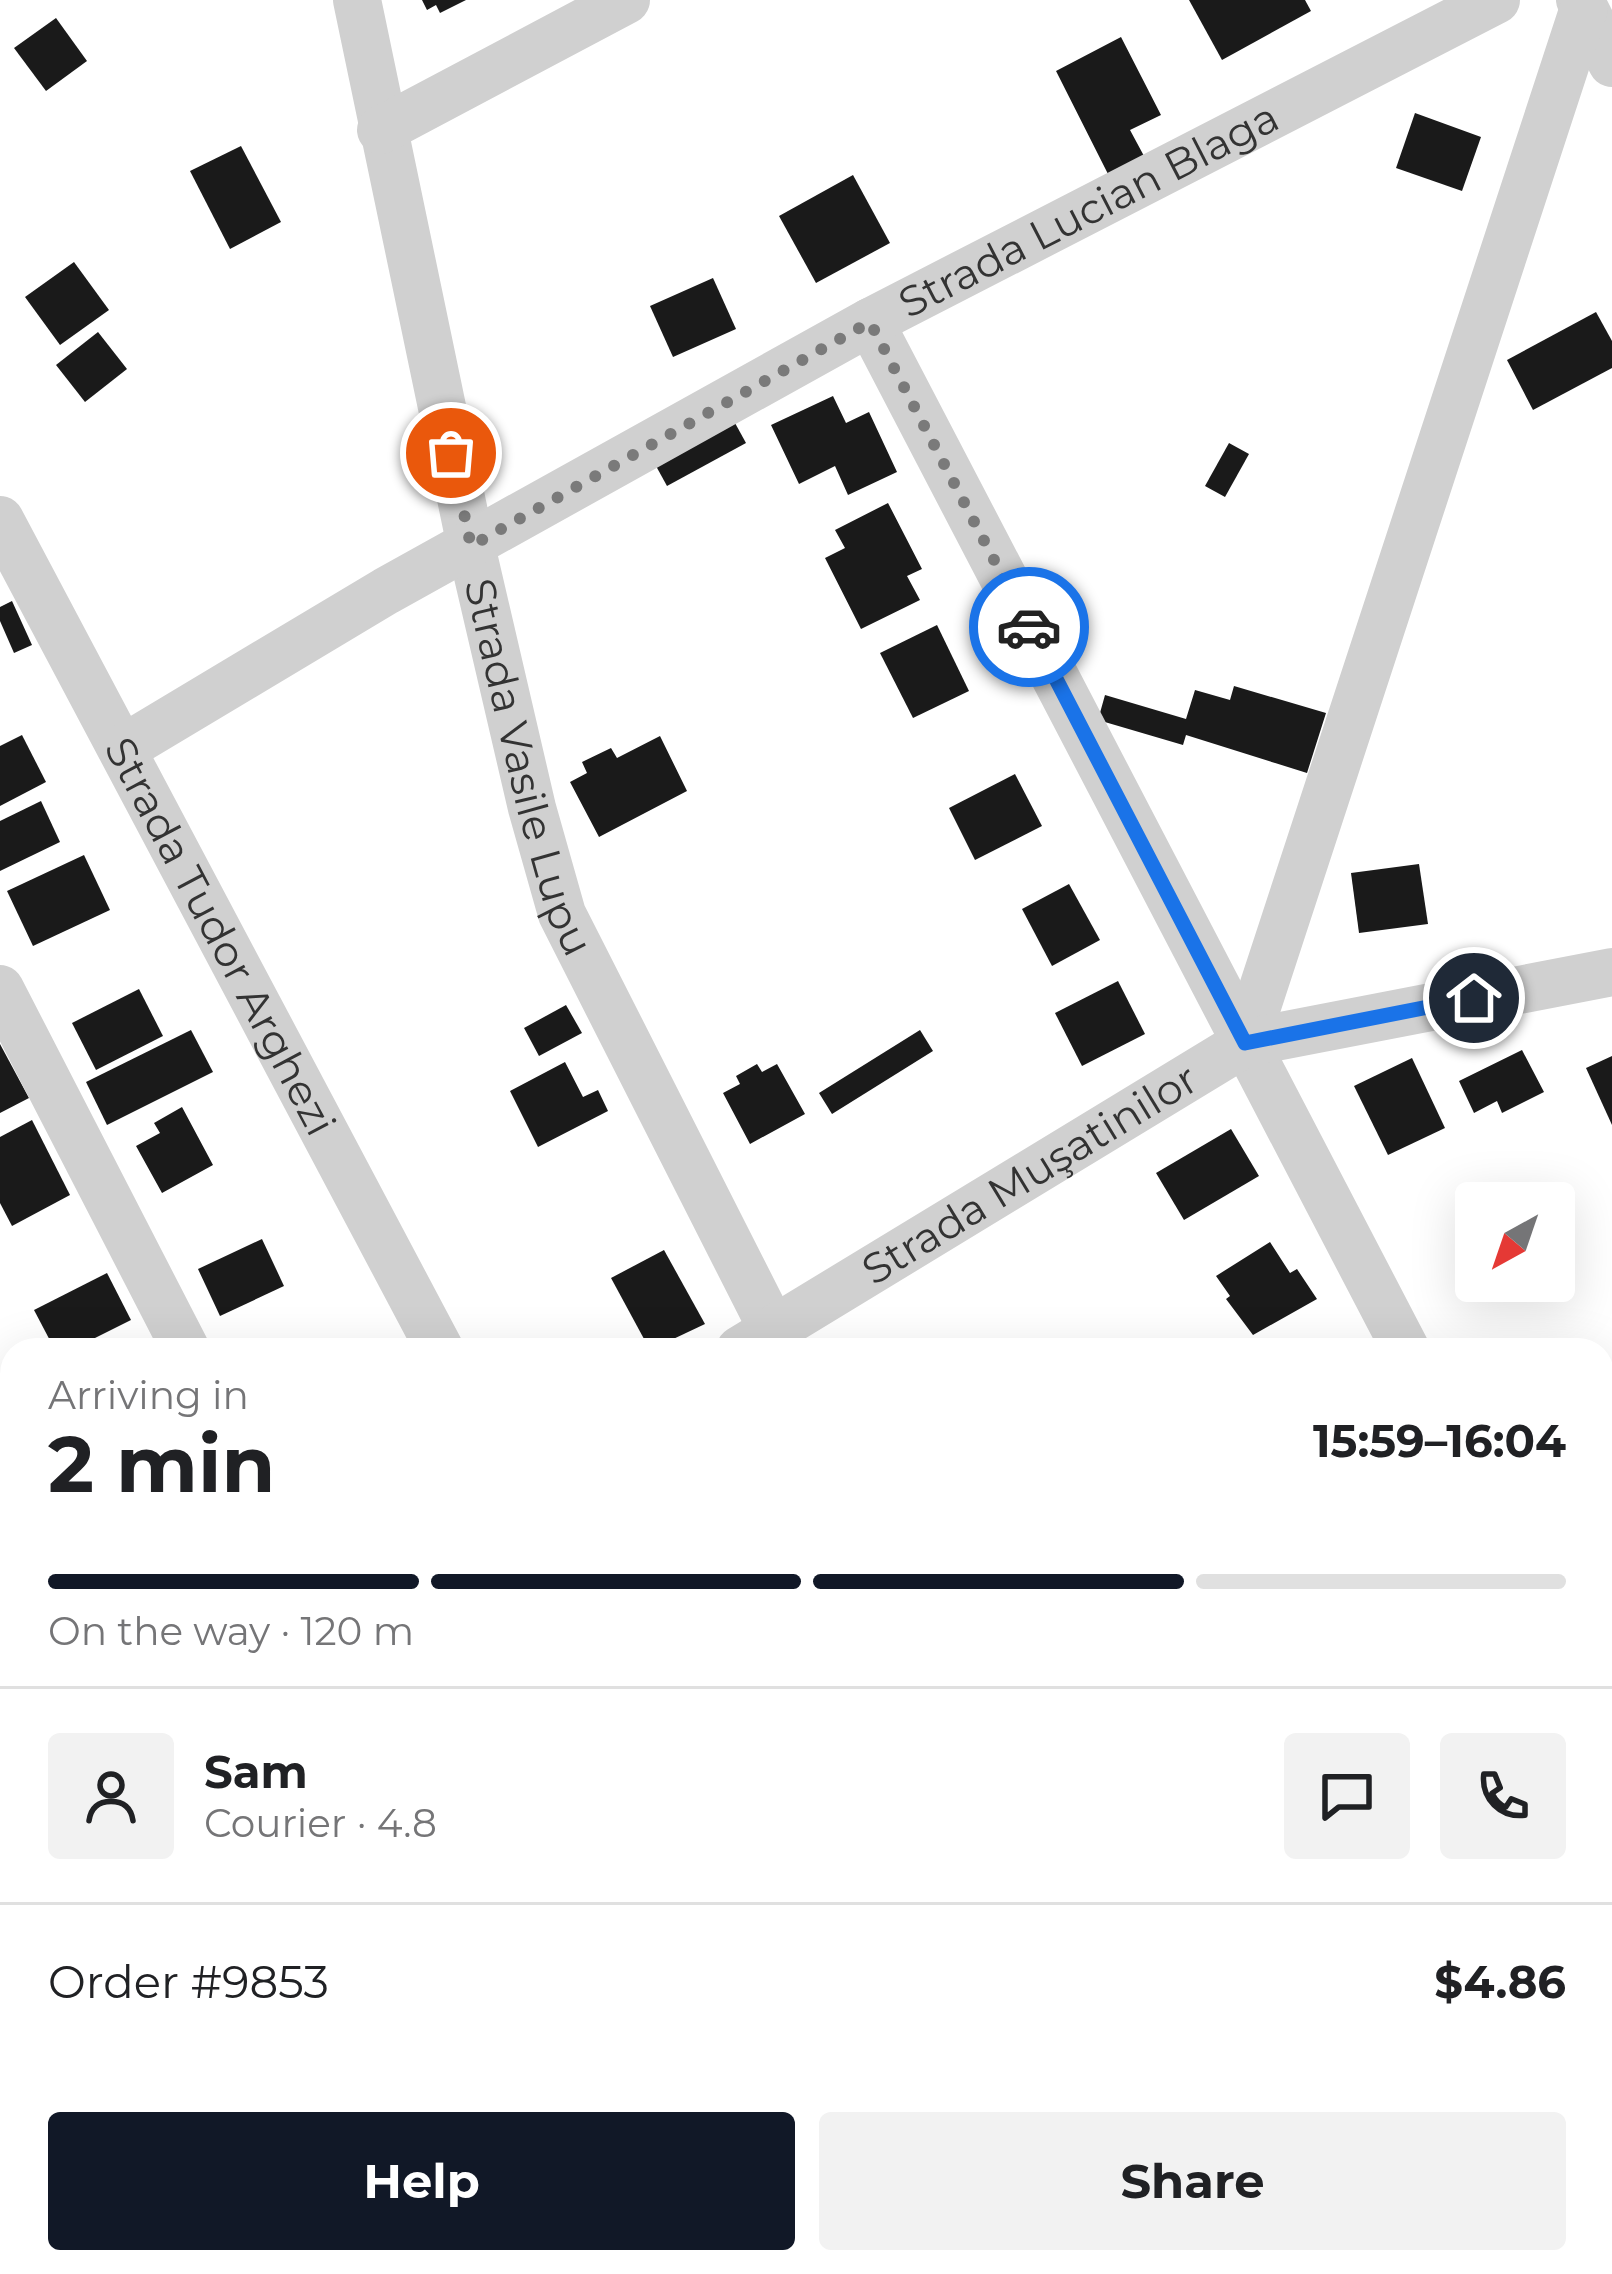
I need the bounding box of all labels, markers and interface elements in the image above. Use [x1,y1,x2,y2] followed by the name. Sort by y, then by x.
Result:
[890,90,1287,329] street label: Strada Lucian Blaga
[400,402,502,504] pin
[418,420,484,486] icon: bag
[969,567,1089,687] courier
[453,574,605,964] street label: Strada Vasile Lupu
[996,594,1062,660] icon: car
[94,728,347,1144] street label: Strada Tudor Arghezi
[1423,947,1525,1049] pin
[1441,965,1507,1031] icon: home
[852,1052,1207,1296] street label: Strada Muşatinilor
[1455,1182,1575,1302] north arrow
[1455,1182,1575,1302] map controls
[48,1371,249,1419] text: Arriving in
[1313,1413,1566,1468] text: 15:59–16:04
[48,1416,275,1512] text: 2 min
[48,1607,414,1655] text: On the way · 120 m
[48,1733,174,1859] button: person
[1284,1733,1410,1859] button: chat
[1440,1733,1566,1859] button: phone
[204,1744,308,1799] text: Sam
[204,1799,437,1847] text: Courier · 4.8
[48,1954,329,2009] text: Order #9853
[1434,1954,1566,2009] text: $4.86
[48,2112,795,2250] button: Help
[819,2112,1566,2250] button: Share

